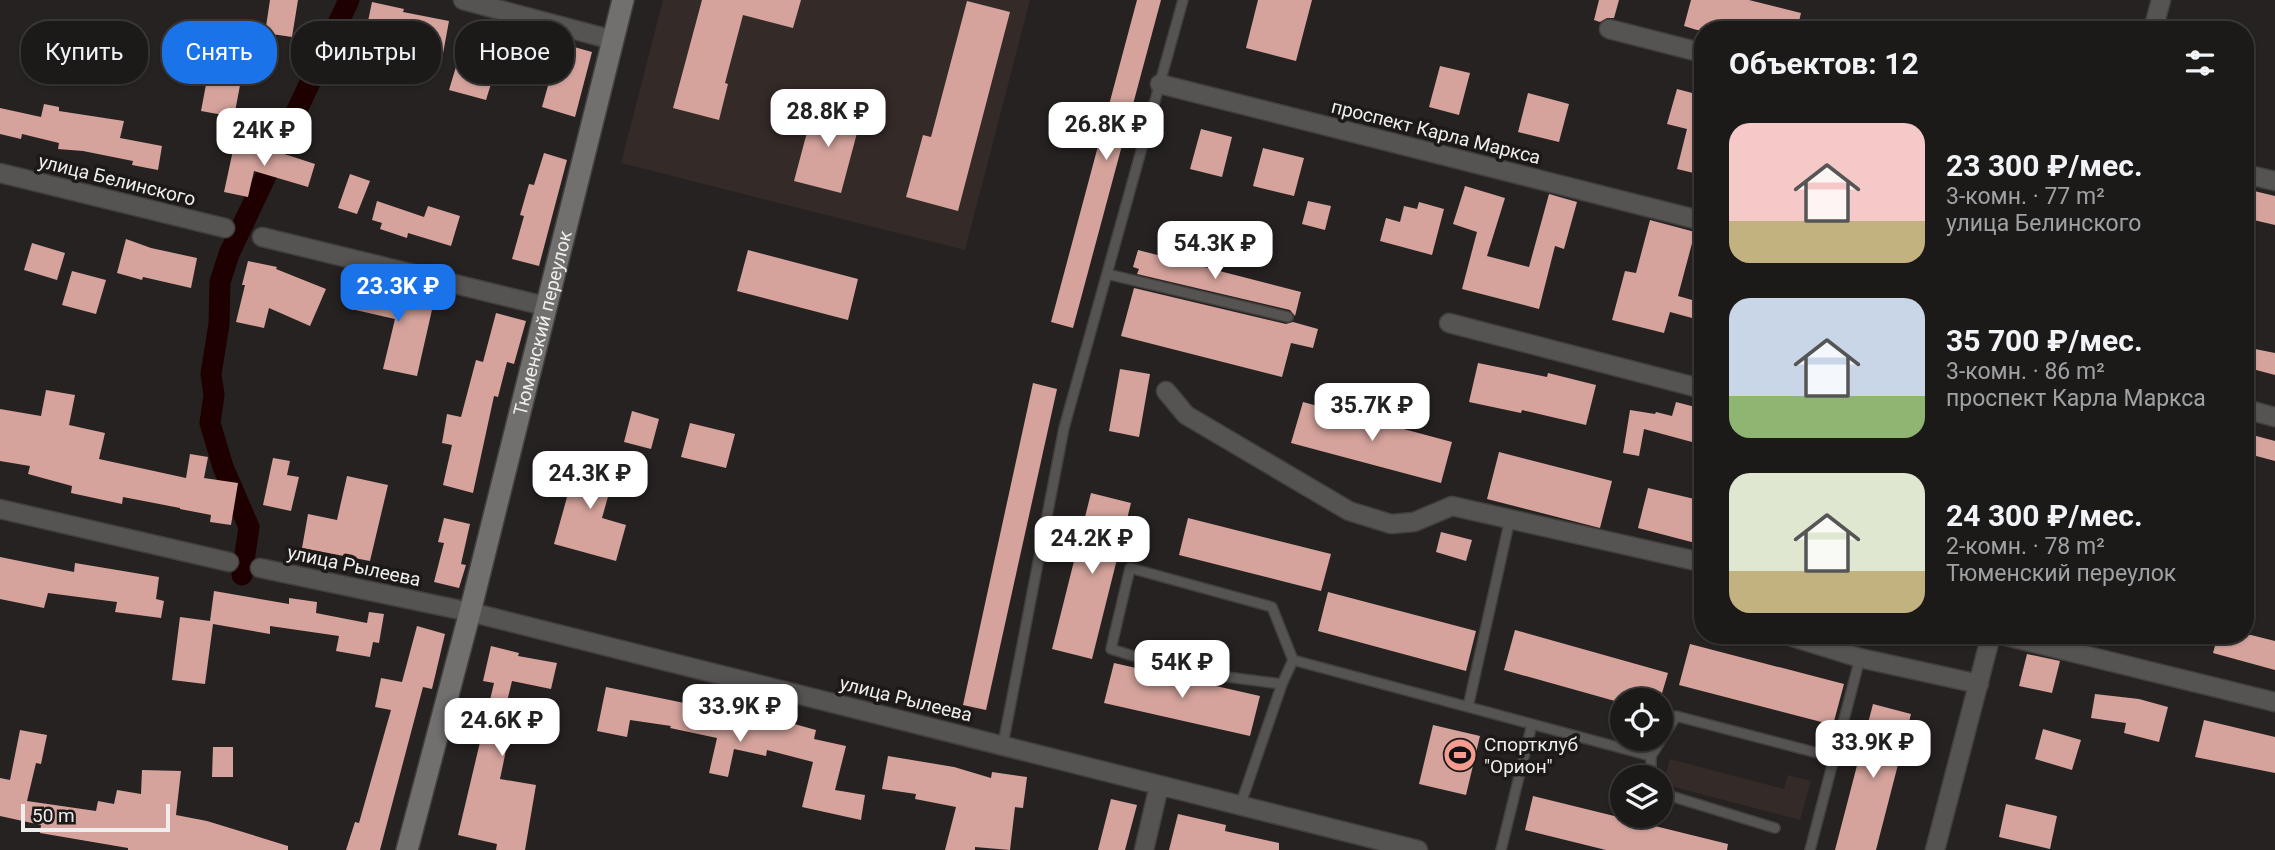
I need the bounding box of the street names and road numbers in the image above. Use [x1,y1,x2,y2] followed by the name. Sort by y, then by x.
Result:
[1329,95,1543,169] street label: проспект Карла Маркса
[36,149,198,211] street label: улица Белинского
[508,227,577,418] street label: Тюменский переулок
[285,541,423,591] street label: улица Рылеева
[837,671,975,727] street label: улица Рылеева

